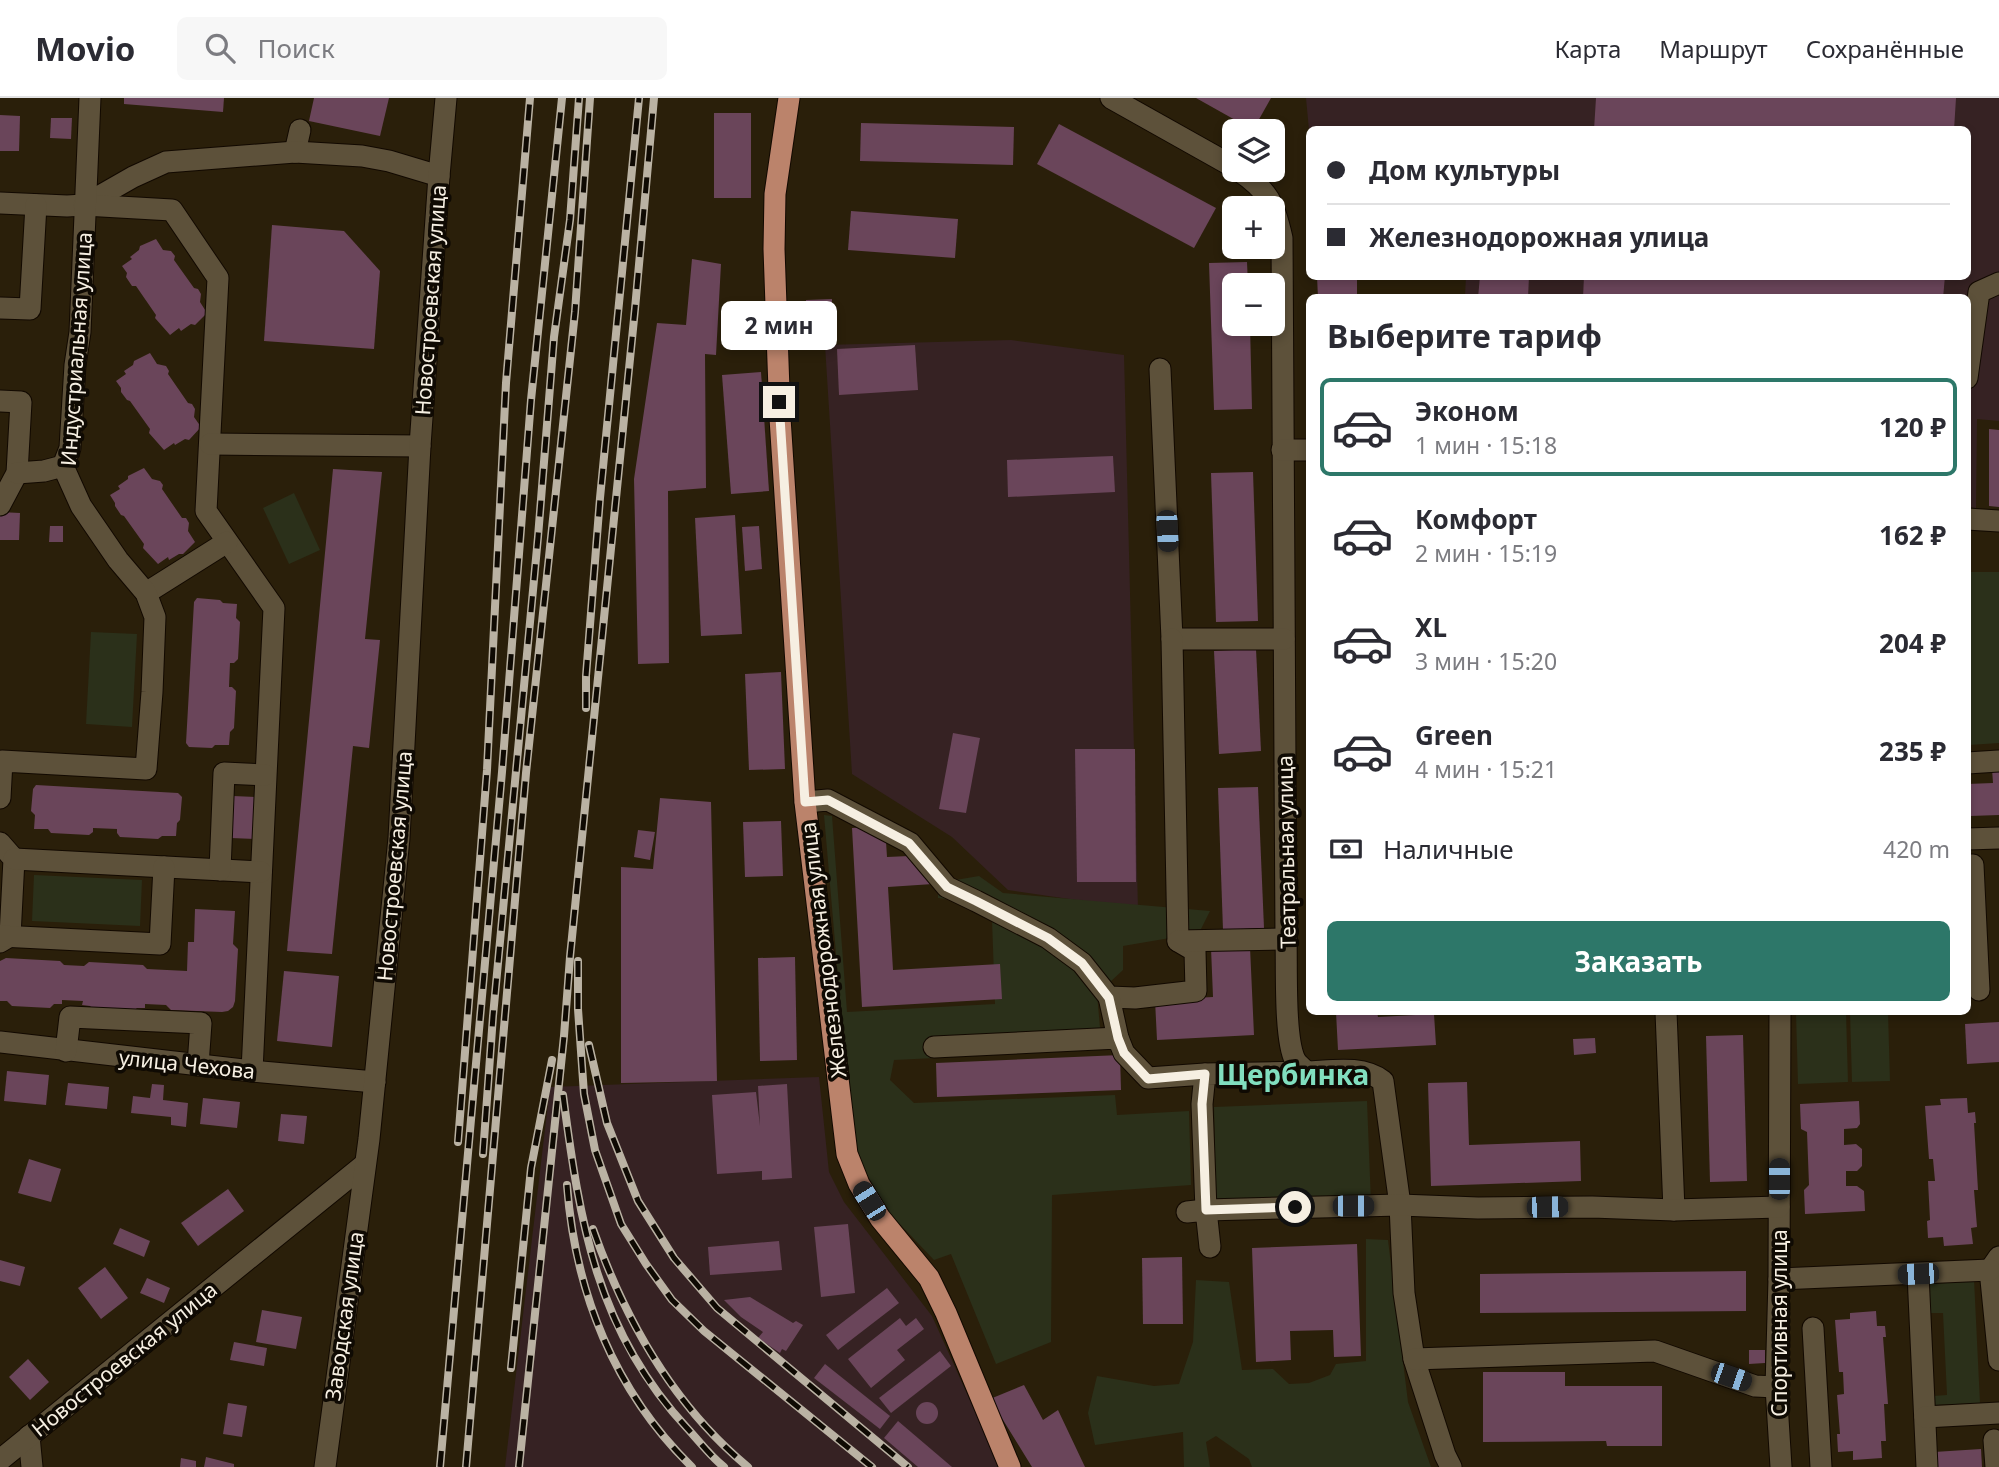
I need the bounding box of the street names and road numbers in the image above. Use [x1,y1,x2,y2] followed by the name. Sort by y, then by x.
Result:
[408,184,452,416] street label: Новостроевская улица
[54,231,98,467] street label: Индустриальная улица
[370,750,418,982] street label: Новостроевская улица
[1270,755,1302,949] street label: Театральная улица
[793,821,853,1079] street label: Железнодорожная улица
[118,1043,256,1085] street label: улица Чехова
[1765,1229,1793,1417] street label: Спортивная улица
[318,1230,370,1402] street label: Заводская улица
[25,1275,223,1443] street label: Новостроевская улица

